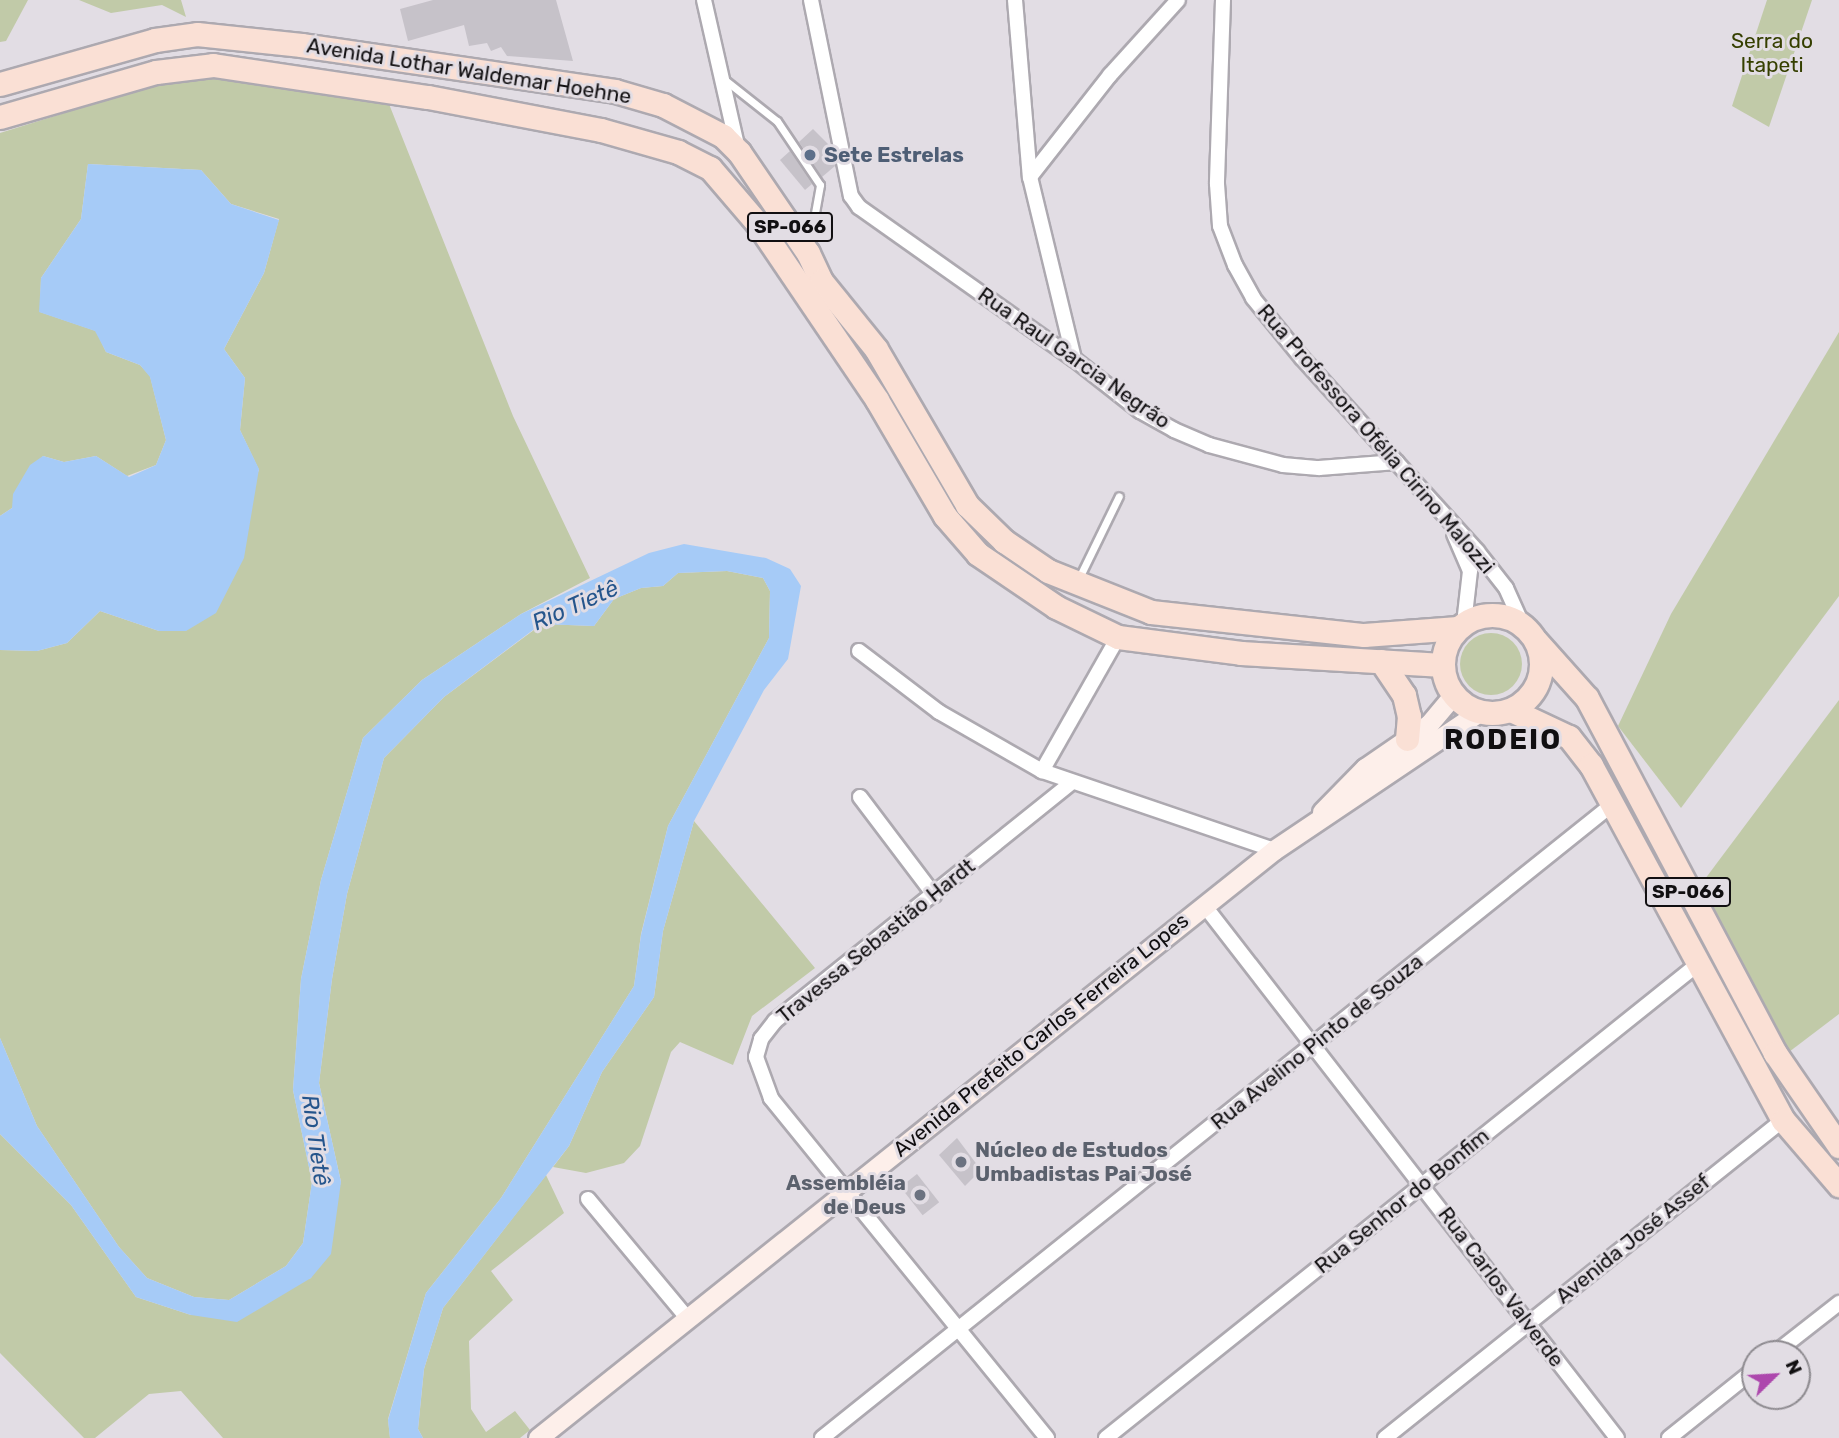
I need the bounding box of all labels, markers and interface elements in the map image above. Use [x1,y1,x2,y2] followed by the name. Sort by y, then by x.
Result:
[1731,28,1813,78] park label: Serra do Itapeti
[304,33,634,109] street label: Avenida Lothar Waldemar Hoehne
[824,142,964,168] place label: Sete Estrelas
[802,147,818,163] marker: Sete Estrelas
[746,212,834,243] road number: SP-066
[973,282,1175,434] street label: Rua Raul Garcia Negrão
[1252,299,1500,579] street label: Rua Professora Ofélia Cirino Malozzi
[527,574,623,636] water label: Rio Tietê
[1445,723,1561,757] district label: RODEIO
[772,853,980,1029] street label: Travessa Sebastião Hardt
[1644,876,1732,908] road number: SP-066
[888,908,1194,1162] street label: Avenida Prefeito Carlos Ferreira Lopes
[1206,949,1428,1135] street label: Rua Avelino Pinto de Souza
[296,1092,336,1188] water label: Rio Tietê
[1310,1123,1494,1279] street label: Rua Senhor do Bonfim
[975,1137,1192,1187] place label: Núcleo de Estudos Umbadistas Pai José
[953,1154,969,1170] marker: Núcleo de Estudos Umbadistas Pai José
[1551,1169,1715,1309] street label: Avenida José Assef
[786,1170,906,1220] place label: Assembléia de Deus
[912,1187,928,1203] marker: Assembléia de Deus
[1433,1202,1569,1372] street label: Rua Carlos Valverde
[1741,1340,1811,1410] north arrow
[1781,1356,1807,1378] text: N

